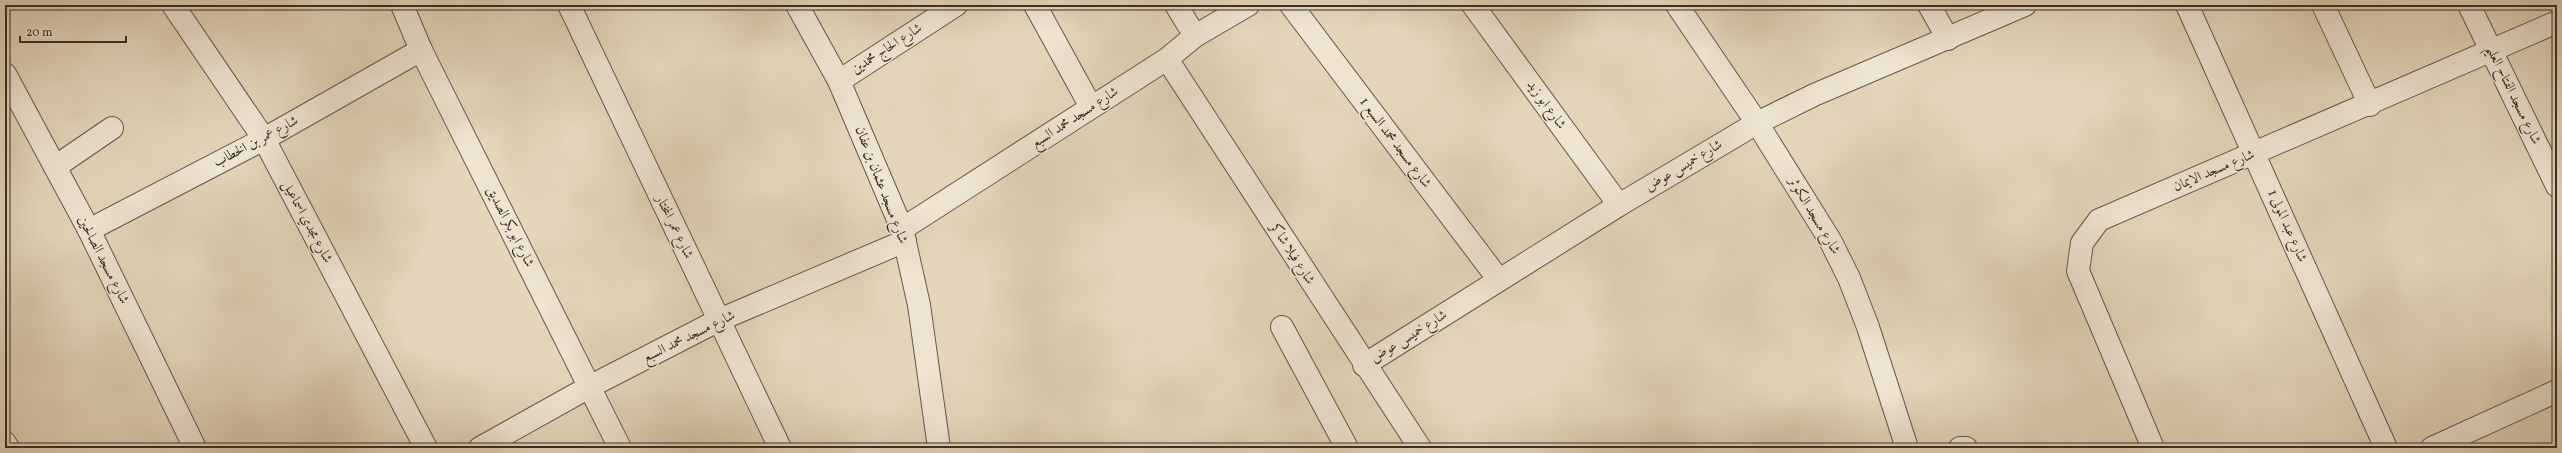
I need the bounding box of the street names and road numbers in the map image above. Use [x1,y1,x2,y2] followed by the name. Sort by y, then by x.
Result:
[848,19,927,81] street label: شارع الحاج محمدين
[2478,42,2545,149] street label: شارع مسجد الفتاح العليم
[1521,77,1570,134] street label: شارع ابو زيد
[1028,83,1124,156] street label: شارع مسجد محمد السبع
[1352,94,1435,194] street label: شارع مسجد محمد السبع 1
[210,112,302,173] street label: شارع عمر بن الخطاب
[849,124,912,247] street label: شارع مسجد عثمان بن عفان
[1642,135,1727,197] street label: شارع خميس عوض
[2170,145,2258,198] street label: شارع مسجد الايمان
[1782,172,1845,259] street label: شارع مسجد الكوثر
[276,177,337,267] street label: شارع مجدي اسماعيل
[481,183,539,271] street label: شارع ابو بكر الصديق
[2262,187,2312,266] street label: شارع عبد المولى 1
[649,190,698,263] street label: شارع عمر المختار
[72,213,133,308] street label: شارع مسجد الصالحين
[1263,218,1319,289] street label: شارع فيلا شاكر
[640,306,740,370] street label: شارع مسجد محمد السبع
[1367,306,1452,369] street label: شارع خميس عوض

